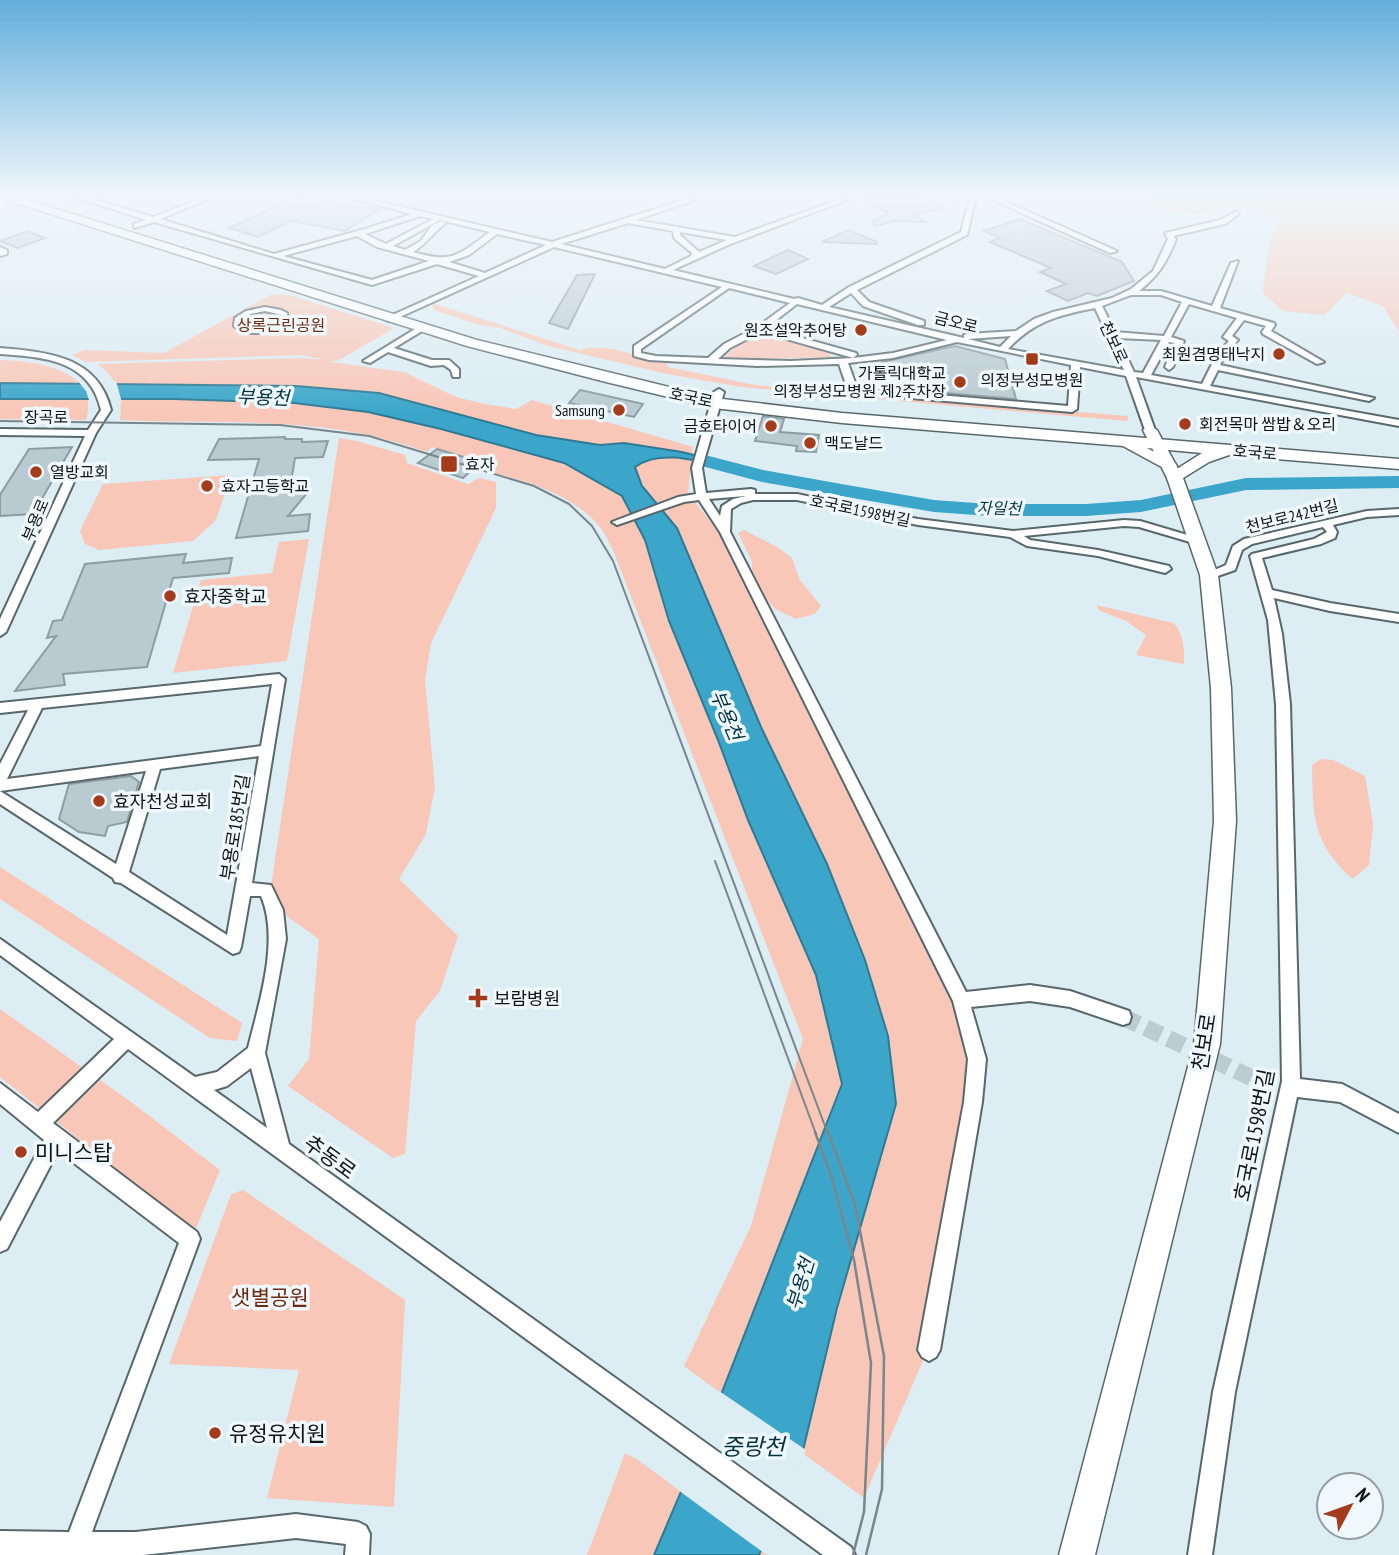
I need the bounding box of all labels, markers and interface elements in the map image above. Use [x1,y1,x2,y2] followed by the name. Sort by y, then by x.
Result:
[932,307,980,337] street label: 금오로
[237,315,325,335] park label: 상록근린공원
[1096,318,1133,366] street label: 천보로
[744,320,847,340] place label: 원조설악추어탕
[853,322,869,338] marker: 원조설악추어탕
[1162,344,1265,364] place label: 최원겸명태낙지
[1271,346,1287,362] marker: 최원겸명태낙지
[1024,351,1040,367] marker: 의정부성모병원
[773,363,946,401] place label: 가톨릭대학교 의정부성모병원 제2주차장
[980,370,1084,390] place label: 의정부성모병원
[952,374,968,390] marker: 가톨릭대학교 의정부성모병원 제2주차장
[667,383,715,411] street label: 호국로
[236,384,291,410] water label: 부용천
[555,400,605,420] place label: Samsung
[611,402,627,418] marker: Samsung
[24,407,68,427] street label: 장곡로
[1199,414,1336,434] place label: 회전목마 쌈밥＆오리
[683,416,757,436] place label: 금호타이어
[1177,416,1193,432] marker: 회전목마 쌈밥＆오리
[763,418,779,434] marker: 금호타이어
[824,433,883,453] place label: 맥도날드
[802,435,818,451] marker: 맥도날드
[1232,440,1278,464] street label: 호국로
[439,454,459,474] marker: 효자
[465,454,495,474] place label: 효자
[50,462,109,482] place label: 열방교회
[28,464,44,480] marker: 열방교회
[221,476,309,496] place label: 효자고등학교
[199,478,215,494] marker: 효자고등학교
[808,490,912,530] street label: 호국로1598번길
[1243,495,1341,537] street label: 천보로242번길
[17,496,53,544] street label: 부용로
[977,498,1024,518] water label: 자일천
[184,585,267,608] place label: 효자중학교
[162,588,178,604] marker: 효자중학교
[706,686,749,745] water label: 부용천
[215,772,255,882] street label: 부용로185번길
[113,790,212,813] place label: 효자천성교회
[91,793,107,809] marker: 효자천성교회
[494,987,560,1010] place label: 보람병원
[468,988,488,1008] marker: 보람병원
[1186,1011,1222,1073] street label: 천보로
[1228,1066,1280,1204] street label: 호국로1598번길
[299,1129,361,1185] street label: 추동로
[35,1139,112,1166] place label: 미니스탑
[13,1144,29,1160] marker: 미니스탑
[781,1254,820,1313] water label: 부용천
[231,1284,309,1311] park label: 샛별공원
[229,1420,326,1447] place label: 유정유치원
[207,1425,223,1441] marker: 유정유치원
[721,1432,788,1461] water label: 중랑천
[1315,1471,1385,1541] north arrow
[1350,1483,1375,1507] text: N

